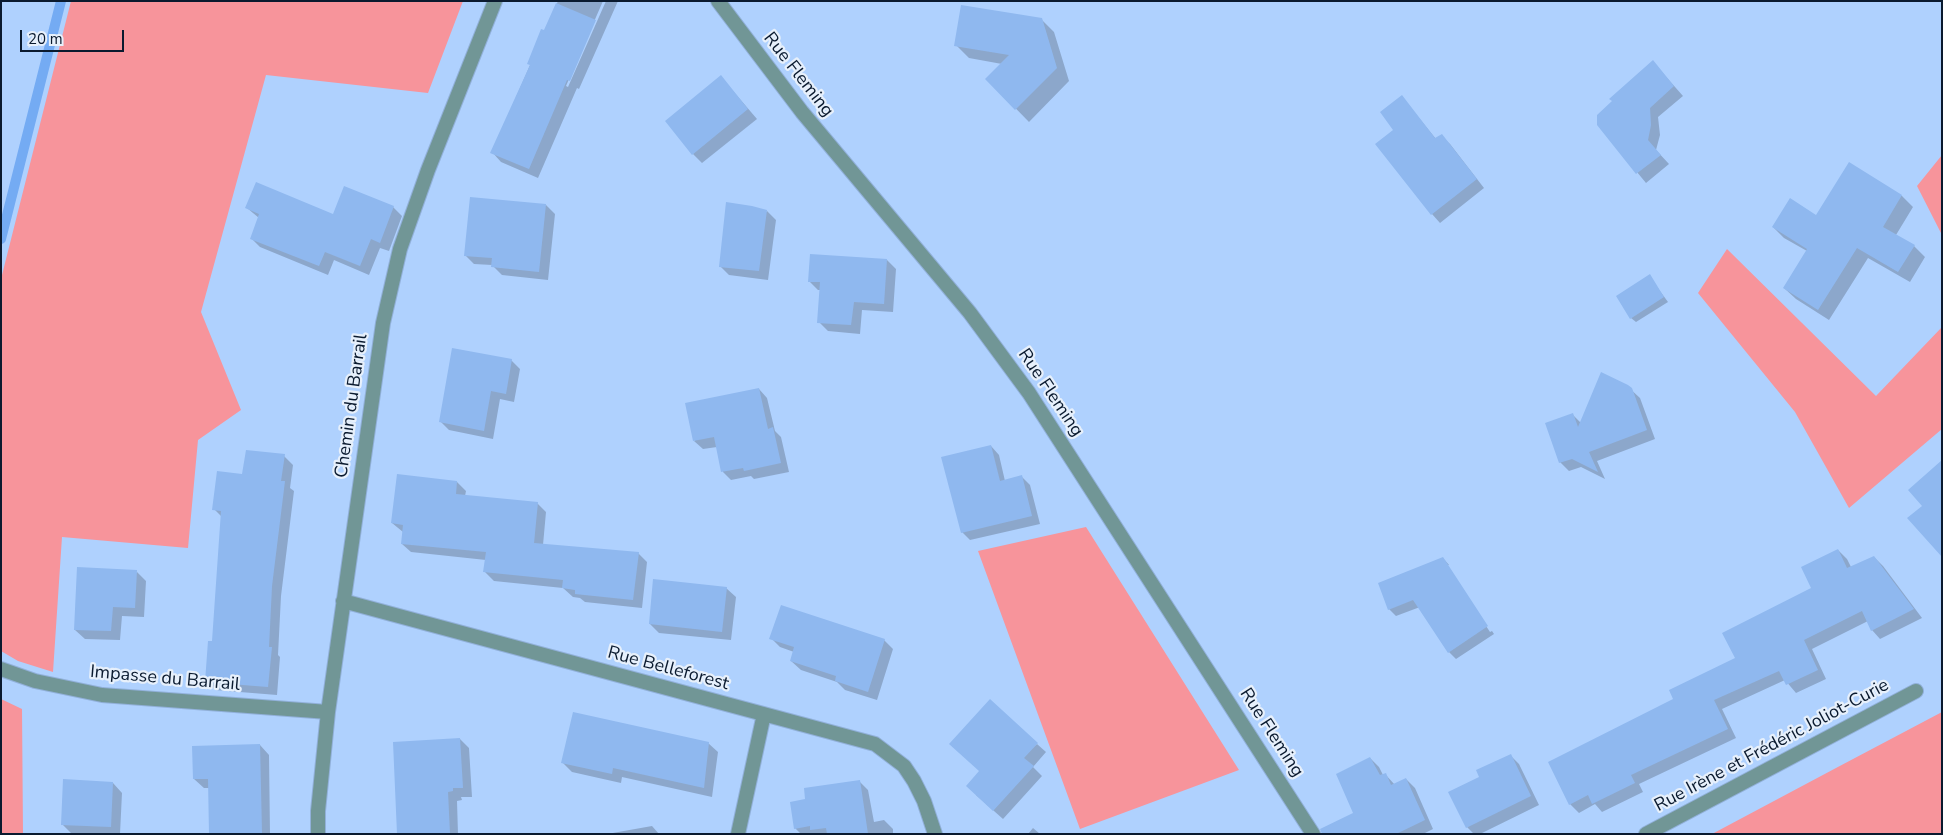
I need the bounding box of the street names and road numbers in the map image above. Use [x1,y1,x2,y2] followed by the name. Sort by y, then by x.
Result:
[758,28,838,122] street label: Rue Fleming
[331,333,373,479] street label: Chemin du Barrail
[1013,345,1087,441] street label: Rue Fleming
[605,642,731,696] street label: Rue Belleforest
[89,662,241,696] street label: Impasse du Barrail
[1651,675,1893,817] street label: Rue Irène et Frédéric Joliot-Curie
[1234,685,1308,781] street label: Rue Fleming

